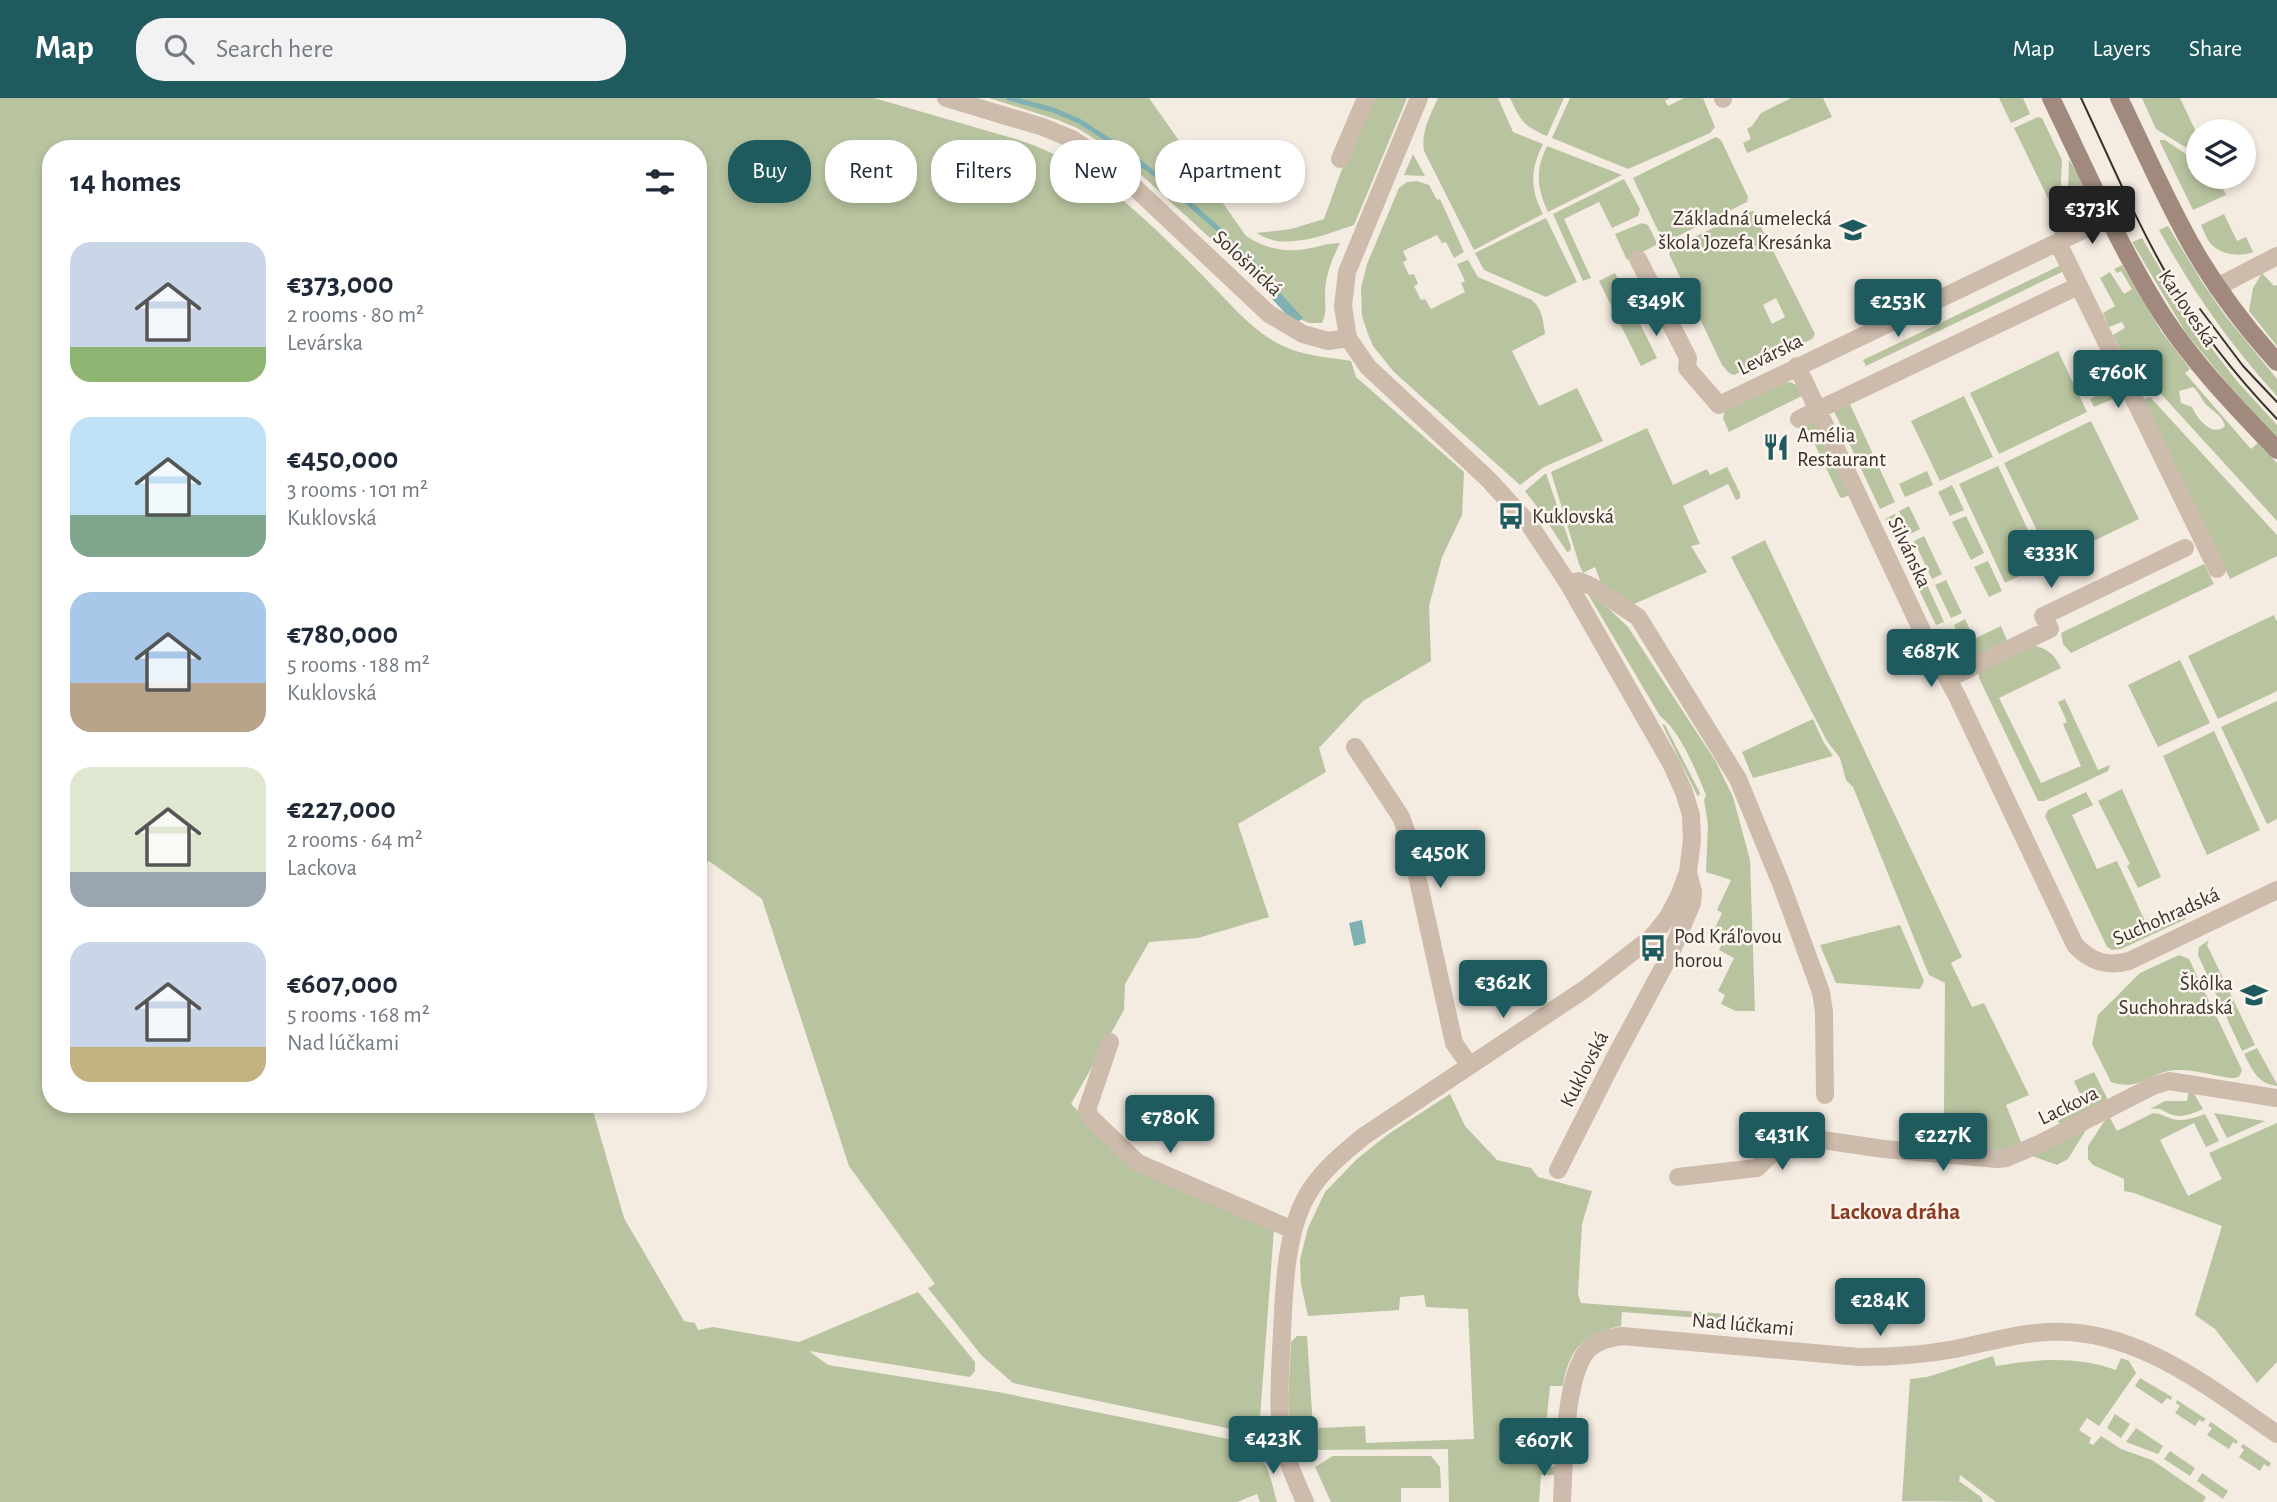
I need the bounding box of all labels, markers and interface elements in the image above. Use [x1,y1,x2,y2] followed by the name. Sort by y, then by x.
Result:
[136,18,626,81] search box
[160,30,198,68] icon: search
[35,32,94,65] text: Map
[216,36,334,62] text: Search here
[2012,37,2054,61] text: Map
[2092,37,2151,61] text: Layers
[2189,37,2242,61] text: Share
[2186,119,2256,189] map controls
[2186,119,2256,189] button: layers
[728,140,811,203] chip: Buy
[825,140,917,203] chip: Rent
[931,140,1036,203] chip: Filters
[1050,140,1141,203] chip: New
[1155,140,1305,203] chip: Apartment
[641,163,679,201] icon: filters
[70,167,181,197] text: 14 homes
[2043,186,2141,246] pin: €373K
[2065,197,2119,220] text: €373K
[1658,208,1832,253] place label: Základná umelecká škola Jozefa Kresánka
[1838,215,1868,245] school or university icon: Základná umelecká škola Jozefa Kresánka
[1209,226,1286,301] street label: Sološnická
[2154,266,2221,351] street label: Karloveská
[287,269,394,299] text: €373,000
[126,270,210,354] icon: home
[1607,278,1705,338] pin: €349K
[1849,280,1947,339] pin: €253K
[1628,289,1684,312] text: €349K
[1871,290,1925,313] text: €253K
[287,304,424,327] text: 2 rooms · 80 m²
[1734,330,1806,379] street label: Levárska
[287,332,363,355] text: Levárska
[2069,350,2167,410] pin: €760K
[2089,361,2147,384] text: €760K
[1797,425,1886,470] place label: Amélia Restaurant
[1761,432,1791,462] restaurant icon: Amélia Restaurant
[287,444,398,474] text: €450,000
[126,445,210,529] icon: home
[287,479,428,502] text: 3 rooms · 101 m²
[1496,501,1526,531] bus stop icon: Kuklovská
[1532,506,1614,527] place label: Kuklovská
[287,507,377,530] text: Kuklovská
[1884,513,1935,591] street label: Silvánska
[2002,531,2100,590] pin: €333K
[2024,541,2078,564] text: €333K
[287,619,398,649] text: €780,000
[126,620,210,704] icon: home
[1882,630,1980,689] pin: €687K
[1903,640,1959,663] text: €687K
[287,654,430,677] text: 5 rooms · 188 m²
[287,682,377,705] text: Kuklovská
[287,794,396,824] text: €227,000
[126,795,210,879] icon: home
[287,829,423,852] text: 2 rooms · 64 m²
[1391,830,1489,890] pin: €450K
[1411,841,1469,864] text: €450K
[287,857,357,880] text: Lackova
[2110,883,2223,949] street label: Suchohradská
[1674,926,1782,971] place label: Pod Kráľovou horou
[1638,933,1668,963] bus stop icon: Pod Kráľovou horou
[1454,960,1552,1020] pin: €362K
[287,969,398,999] text: €607,000
[126,970,210,1054] icon: home
[1475,971,1531,994] text: €362K
[2119,971,2233,1018] place label: Škôlka Suchohradská
[2239,980,2269,1010] school or university icon: Škôlka Suchohradská
[287,1004,430,1027] text: 5 rooms · 168 m²
[1556,1028,1613,1111] street label: Kuklovská
[287,1032,399,1055] text: Nad lúčkami
[2035,1082,2102,1129] street label: Lackova
[1121,1096,1219,1155] pin: €780K
[1141,1106,1199,1129] text: €780K
[1733,1112,1831,1172] pin: €431K
[1894,1114,1992,1173] pin: €227K
[1755,1123,1809,1146] text: €431K
[1915,1124,1971,1147] text: €227K
[1830,1201,1960,1224] district label: Lackova dráha
[1831,1278,1929,1338] pin: €284K
[1851,1289,1909,1312] text: €284K
[1691,1310,1795,1339] street label: Nad lúčkami
[1224,1416,1322,1476] pin: €423K
[1495,1418,1593,1478] pin: €607K
[1245,1427,1301,1450] text: €423K
[1515,1429,1573,1452] text: €607K

